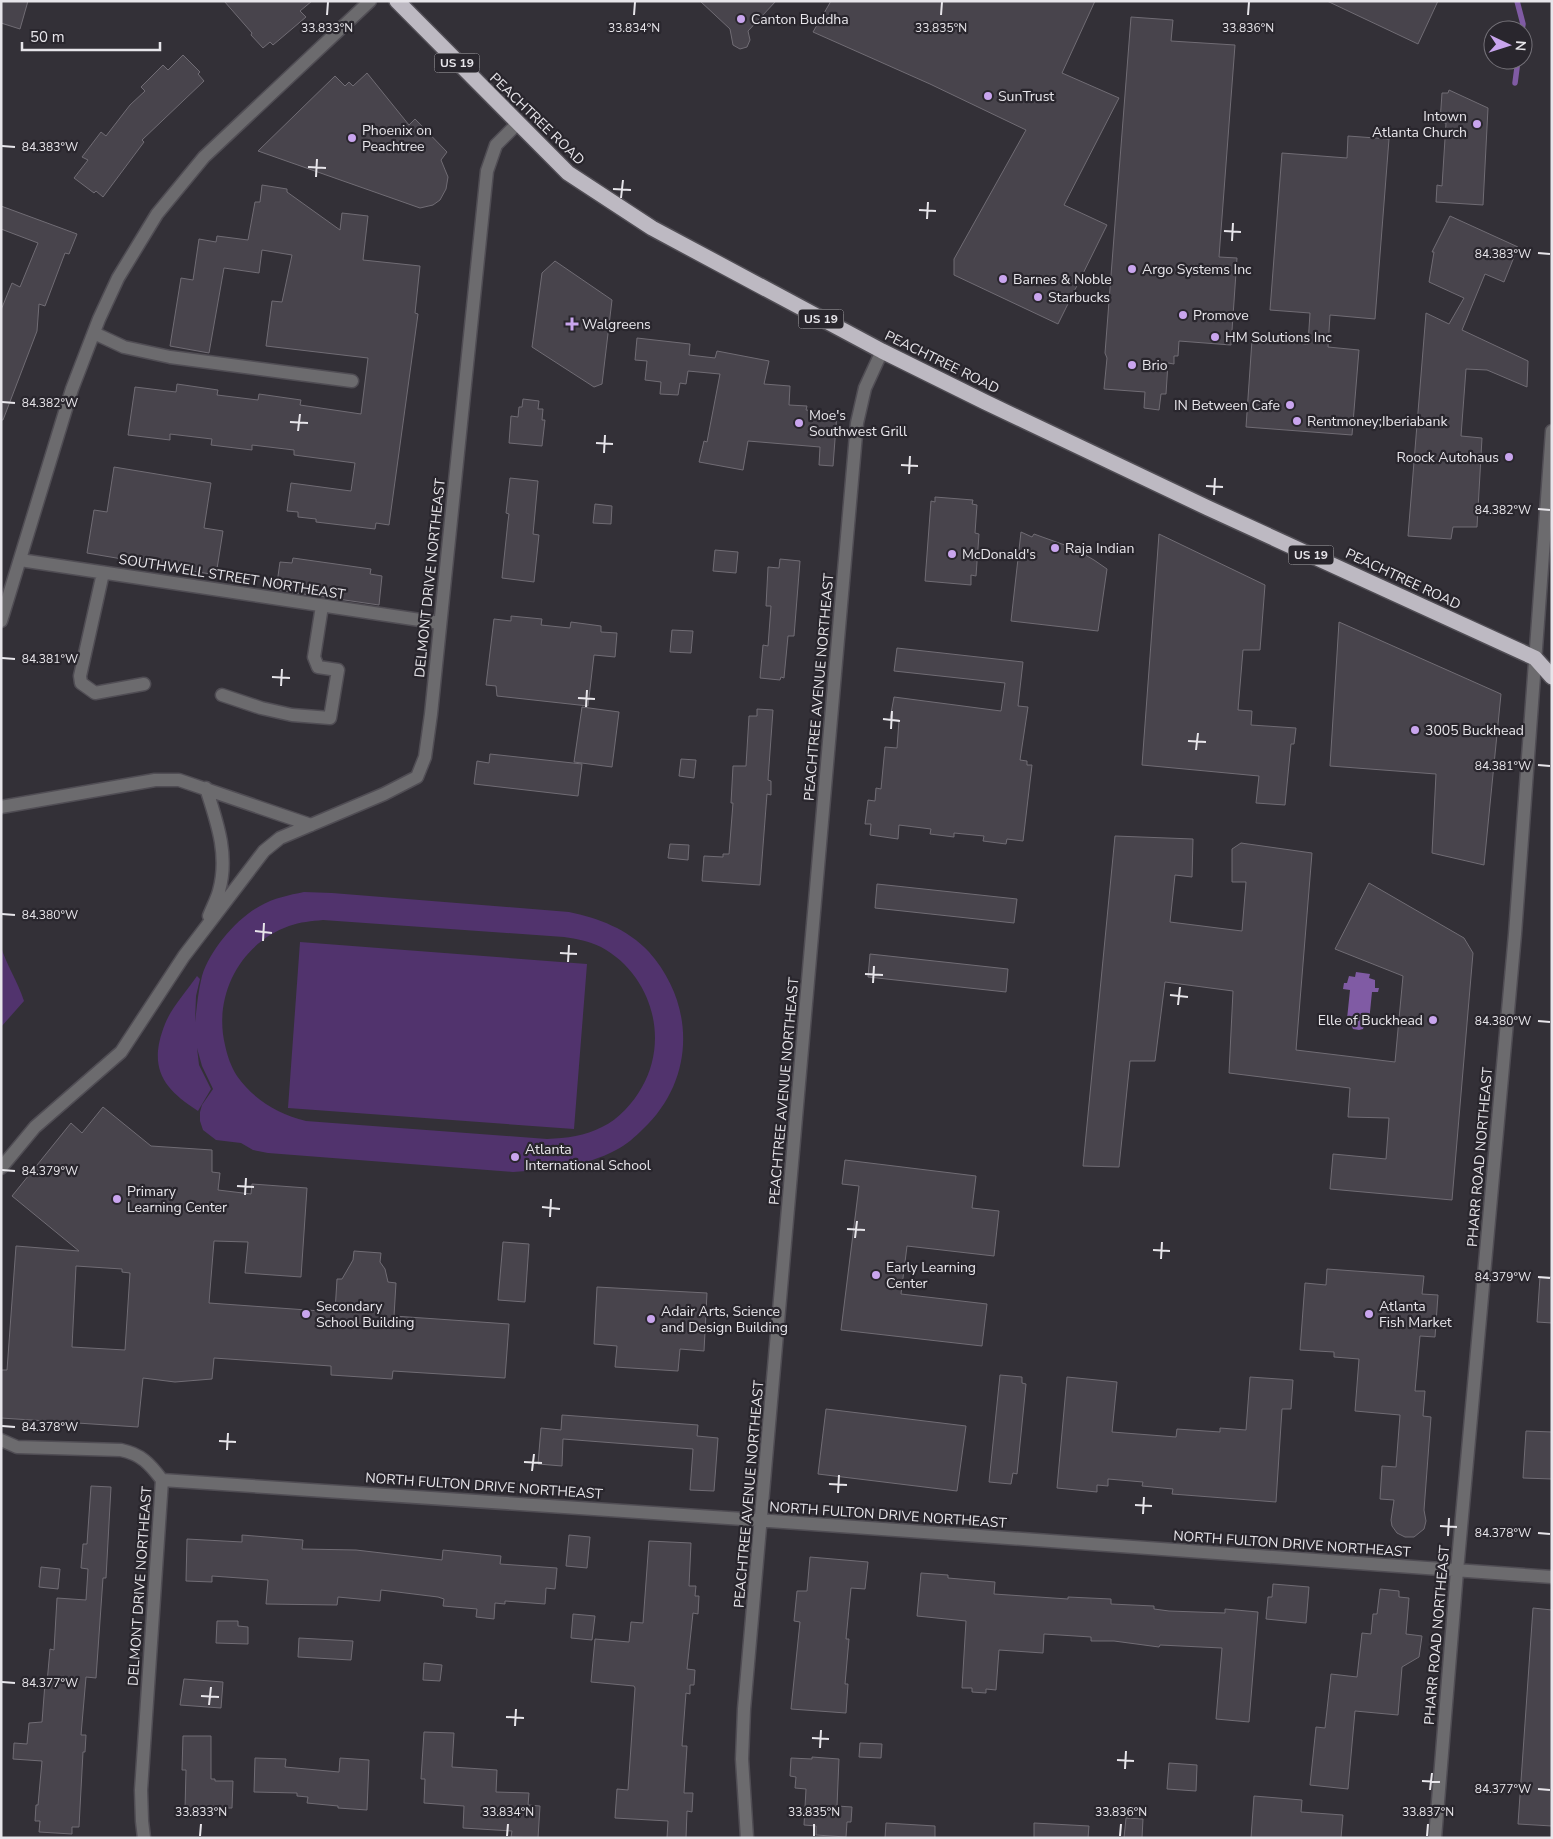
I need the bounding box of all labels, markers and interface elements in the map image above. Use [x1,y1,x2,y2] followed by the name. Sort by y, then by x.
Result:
[751,10,849,29] place label: Canton Buddha
[735,13,747,25] marker: Canton Buddha
[22,20,160,52] scale bar
[301,20,353,36] text: 33.833°N
[608,20,660,36] text: 33.834°N
[915,20,967,36] text: 33.835°N
[1222,20,1274,36] text: 33.836°N
[1483,20,1533,70] north arrow
[30,27,65,47] text: 50 m
[1511,40,1530,52] text: N
[434,54,480,72] road number: US 19
[485,69,589,169] street label: PEACHTREE ROAD
[998,87,1054,106] place label: SunTrust
[982,90,994,102] marker: SunTrust
[1372,107,1467,142] place label: Intown Atlanta Church
[1471,118,1483,130] marker: Intown Atlanta Church
[362,121,432,156] place label: Phoenix on Peachtree
[346,132,358,144] marker: Phoenix on Peachtree
[22,139,78,155] text: 84.383°W
[1475,246,1531,262] text: 84.383°W
[1142,260,1252,279] place label: Argo Systems Inc
[1126,263,1138,275] marker: Argo Systems Inc
[1013,270,1112,289] place label: Barnes & Noble
[997,273,1009,285] marker: Barnes & Noble
[1048,288,1110,307] place label: Starbucks
[1032,291,1044,303] marker: Starbucks
[1193,306,1249,325] place label: Promove
[1177,309,1189,321] marker: Promove
[798,310,844,328] road number: US 19
[582,315,651,334] place label: Walgreens
[566,318,578,330] marker: Walgreens
[882,326,1002,398] street label: PEACHTREE ROAD
[1225,328,1332,347] place label: HM Solutions Inc
[1209,331,1221,343] marker: HM Solutions Inc
[1142,356,1168,375] place label: Brio
[1126,359,1138,371] marker: Brio
[22,395,78,411] text: 84.382°W
[1174,396,1280,415] place label: IN Between Cafe
[1284,399,1296,411] marker: IN Between Cafe
[809,406,908,441] place label: Moe's Southwest Grill
[1307,412,1448,431] place label: Rentmoney;Iberiabank
[1291,415,1303,427] marker: Rentmoney;Iberiabank
[793,417,805,429] marker: Moe's Southwest Grill
[1397,448,1499,467] place label: Roock Autohaus
[1503,451,1515,463] marker: Roock Autohaus
[410,477,450,679] street label: DELMONT DRIVE NORTHEAST
[1475,502,1531,518] text: 84.382°W
[1065,539,1134,558] place label: Raja Indian
[1049,542,1061,554] marker: Raja Indian
[1342,544,1464,614] street label: PEACHTREE ROAD
[962,545,1036,564] place label: McDonald's
[1288,546,1334,564] road number: US 19
[946,548,958,560] marker: McDonald's
[117,550,347,604] street label: SOUTHWELL STREET NORTHEAST
[800,572,838,802] street label: PEACHTREE AVENUE NORTHEAST
[22,651,78,667] text: 84.381°W
[1425,721,1524,740] place label: 3005 Buckhead
[1409,724,1421,736] marker: 3005 Buckhead
[1475,758,1531,774] text: 84.381°W
[22,907,78,923] text: 84.380°W
[765,976,803,1206] street label: PEACHTREE AVENUE NORTHEAST
[1318,1011,1423,1030] place label: Elle of Buckhead
[1475,1013,1531,1029] text: 84.380°W
[1427,1014,1439,1026] marker: Elle of Buckhead
[1463,1066,1497,1248] street label: PHARR ROAD NORTHEAST
[525,1140,652,1175] place label: Atlanta International School
[509,1151,521,1163] marker: Atlanta International School
[22,1163,78,1179] text: 84.379°W
[127,1182,227,1217] place label: Primary Learning Center
[111,1193,123,1205] marker: Primary Learning Center
[886,1258,976,1293] place label: Early Learning Center
[870,1269,882,1281] marker: Early Learning Center
[1475,1269,1531,1285] text: 84.379°W
[316,1297,415,1332] place label: Secondary School Building
[1379,1297,1452,1332] place label: Atlanta Fish Market
[661,1302,788,1337] place label: Adair Arts, Science and Design Building
[300,1308,312,1320] marker: Secondary School Building
[1363,1308,1375,1320] marker: Atlanta Fish Market
[645,1313,657,1325] marker: Adair Arts, Science and Design Building
[730,1379,768,1609] street label: PEACHTREE AVENUE NORTHEAST
[22,1419,78,1435] text: 84.378°W
[365,1468,604,1504] street label: NORTH FULTON DRIVE NORTHEAST
[124,1485,156,1687] street label: DELMONT DRIVE NORTHEAST
[769,1497,1008,1533] street label: NORTH FULTON DRIVE NORTHEAST
[1475,1525,1531,1541] text: 84.378°W
[1173,1526,1412,1562] street label: NORTH FULTON DRIVE NORTHEAST
[1420,1544,1454,1726] street label: PHARR ROAD NORTHEAST
[22,1675,78,1691] text: 84.377°W
[1475,1781,1531,1797] text: 84.377°W
[175,1804,227,1820] text: 33.833°N
[482,1804,534,1820] text: 33.834°N
[788,1804,840,1820] text: 33.835°N
[1095,1804,1147,1820] text: 33.836°N
[1402,1804,1454,1820] text: 33.837°N

